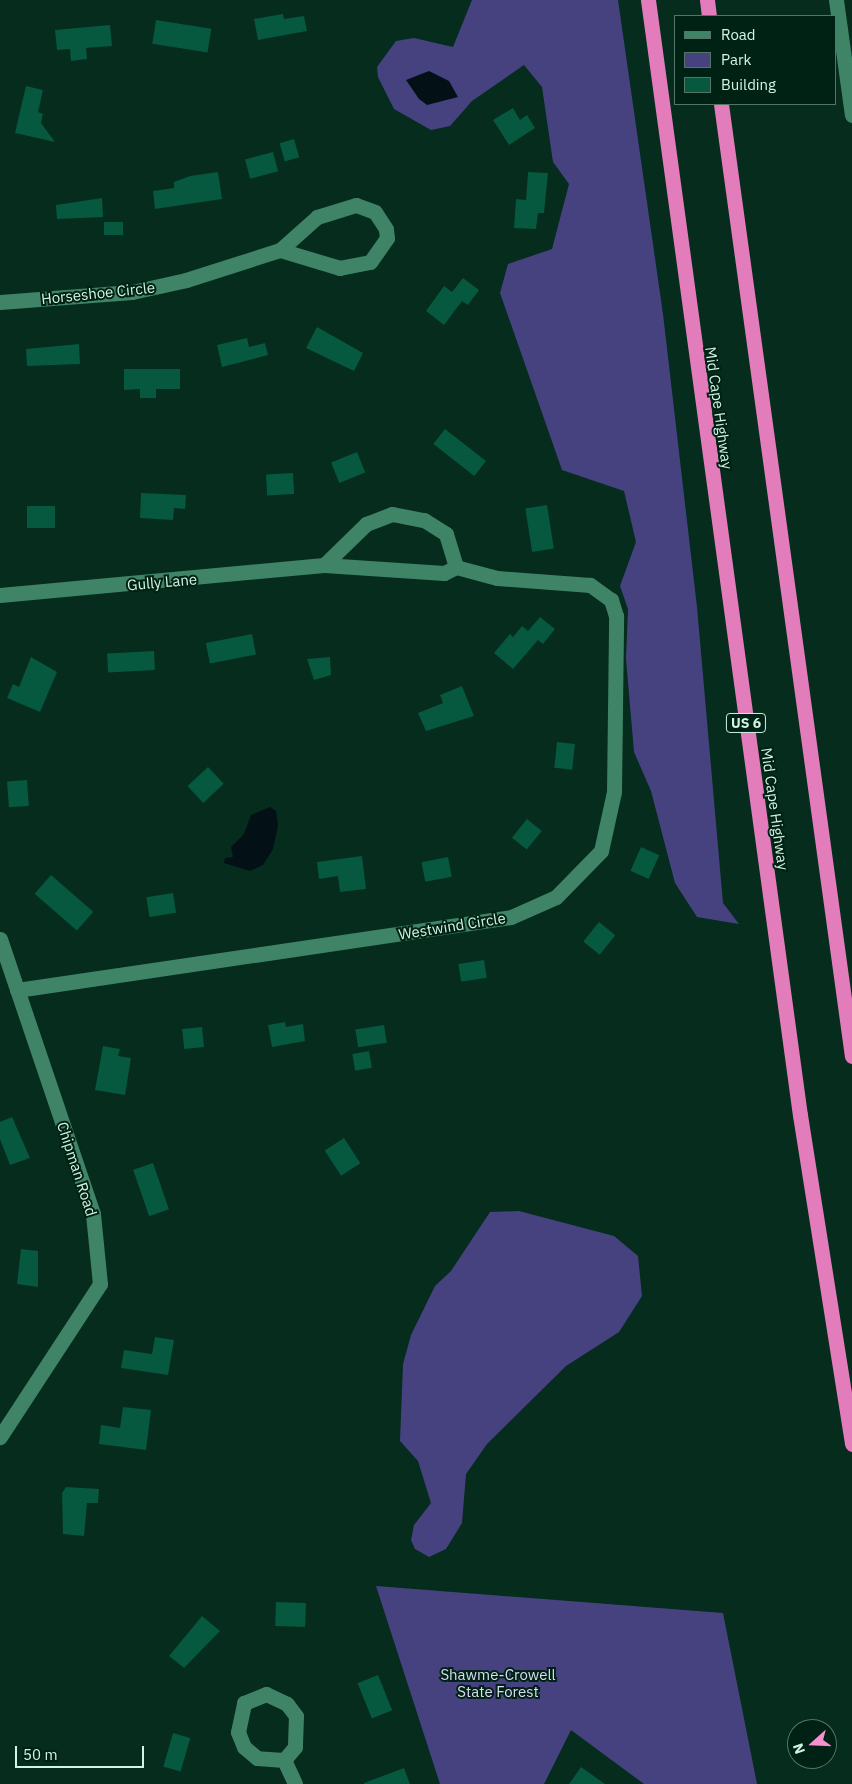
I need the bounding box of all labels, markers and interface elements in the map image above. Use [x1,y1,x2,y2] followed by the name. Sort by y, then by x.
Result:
[674,15,837,105] legend
[721,25,756,44] text: Road
[721,50,751,69] text: Park
[721,75,776,94] text: Building
[40,278,156,308] street label: Horseshoe Circle
[701,346,737,470] street label: Mid Cape Highway
[126,570,198,594] street label: Gully Lane
[725,711,767,734] road number: US 6
[757,747,793,871] street label: Mid Cape Highway
[397,909,507,943] street label: Westwind Circle
[53,1120,101,1218] street label: Chipman Road
[440,1665,556,1700] park label: Shawme-Crowell State Forest
[787,1719,837,1769] north arrow
[18,1736,146,1768] scale bar
[789,1741,809,1757] text: N
[23,1745,58,1764] text: 50 m

